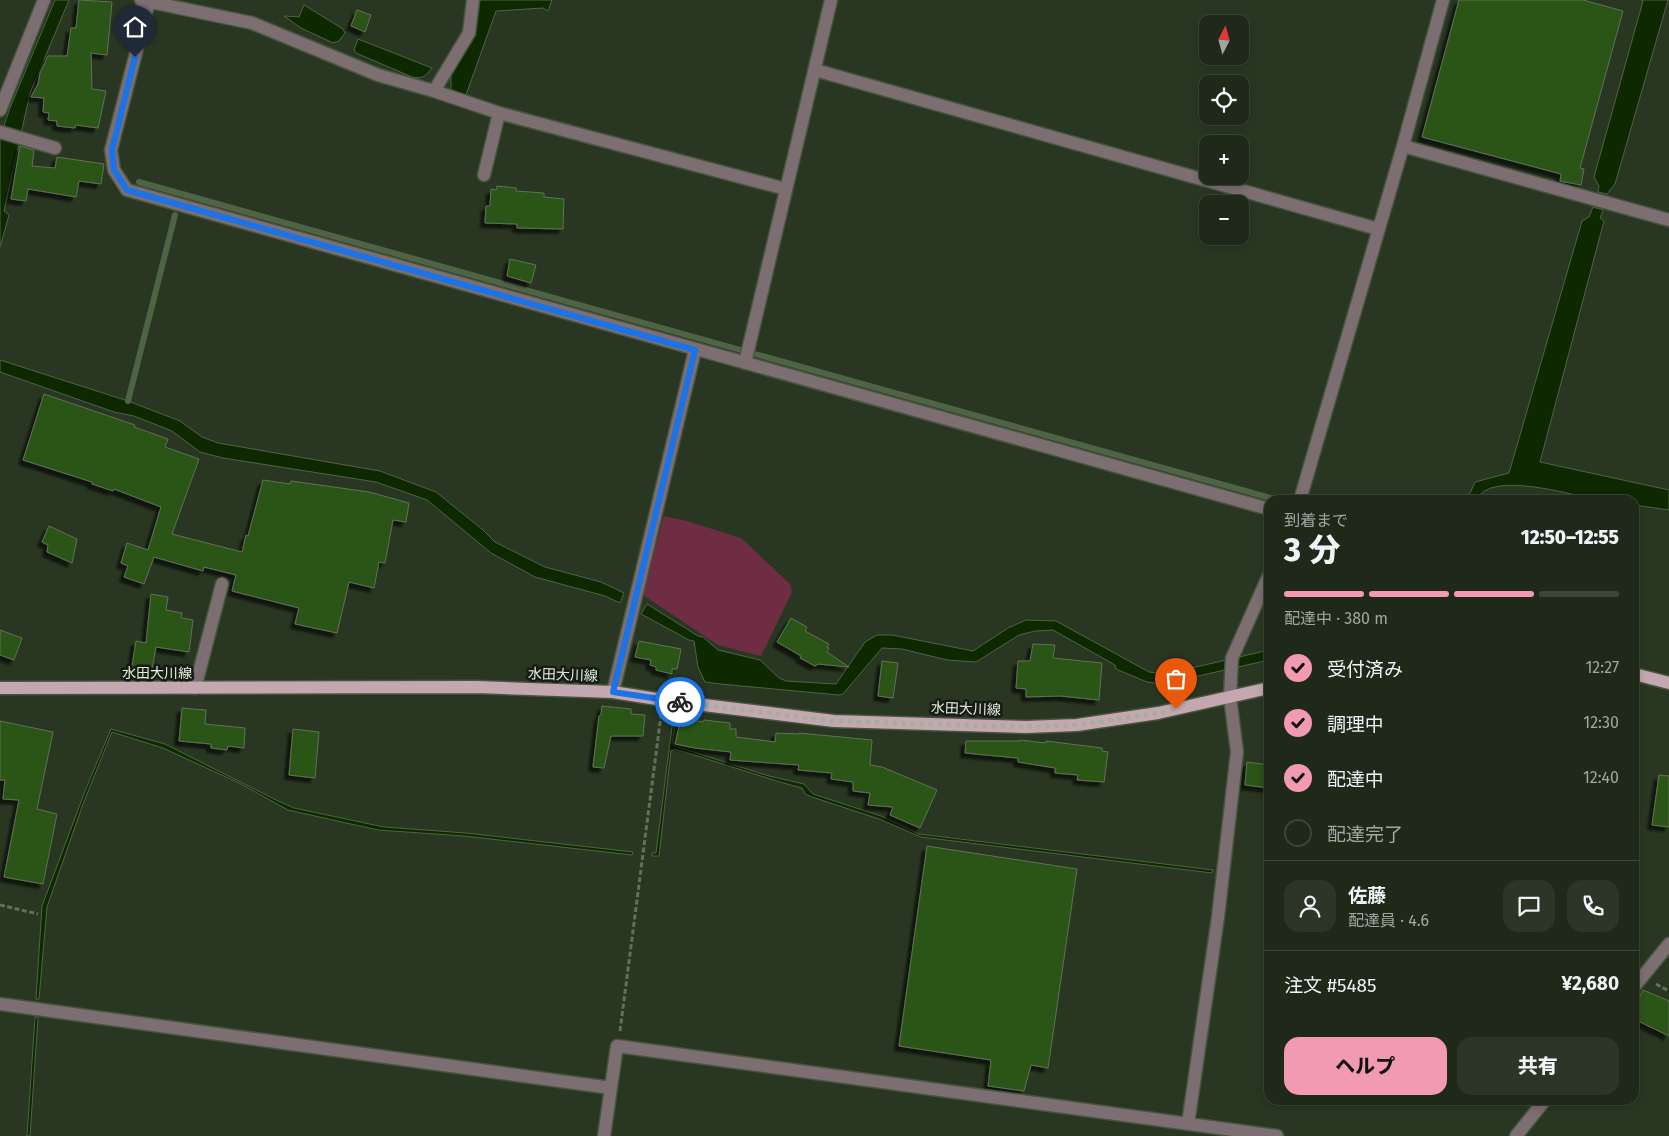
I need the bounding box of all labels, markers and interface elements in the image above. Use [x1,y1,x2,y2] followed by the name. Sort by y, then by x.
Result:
[114,6,156,57] pin
[121,13,149,41] icon: home
[1199,15,1249,65] north arrow
[1199,15,1249,245] map controls
[1199,75,1249,125] button: locate
[1199,135,1249,185] button: +
[1199,195,1249,245] button: −
[1284,511,1348,530] text: 到着まで
[1521,526,1619,549] text: 12:50–12:55
[1284,531,1340,569] text: 3 分
[1284,609,1388,628] text: 配達中 · 380 m
[1284,654,1312,682] icon: check
[1155,658,1197,709] pin
[1327,658,1403,681] text: 受付済み
[1585,658,1619,677] text: 12:27
[122,665,192,682] street label: 水田大川線
[528,665,598,685] street label: 水田大川線
[1162,665,1190,693] icon: bag
[655,677,705,727] courier
[666,688,694,716] icon: bike
[931,699,1001,719] street label: 水田大川線
[1284,709,1312,737] icon: check
[1327,713,1384,736] text: 調理中
[1583,713,1619,732] text: 12:30
[1284,764,1312,792] icon: check
[1327,768,1384,791] text: 配達中
[1583,768,1619,787] text: 12:40
[1327,823,1403,846] text: 配達完了
[1284,880,1336,932] button: person
[1503,880,1555,932] button: chat
[1567,880,1619,932] button: phone
[1348,884,1386,907] text: 佐藤
[1348,911,1429,930] text: 配達員 · 4.6
[1561,972,1619,995] text: ¥2,680
[1284,974,1377,997] text: 注文 #5485
[1284,1037,1447,1095] button: ヘルプ
[1457,1037,1619,1095] button: 共有

